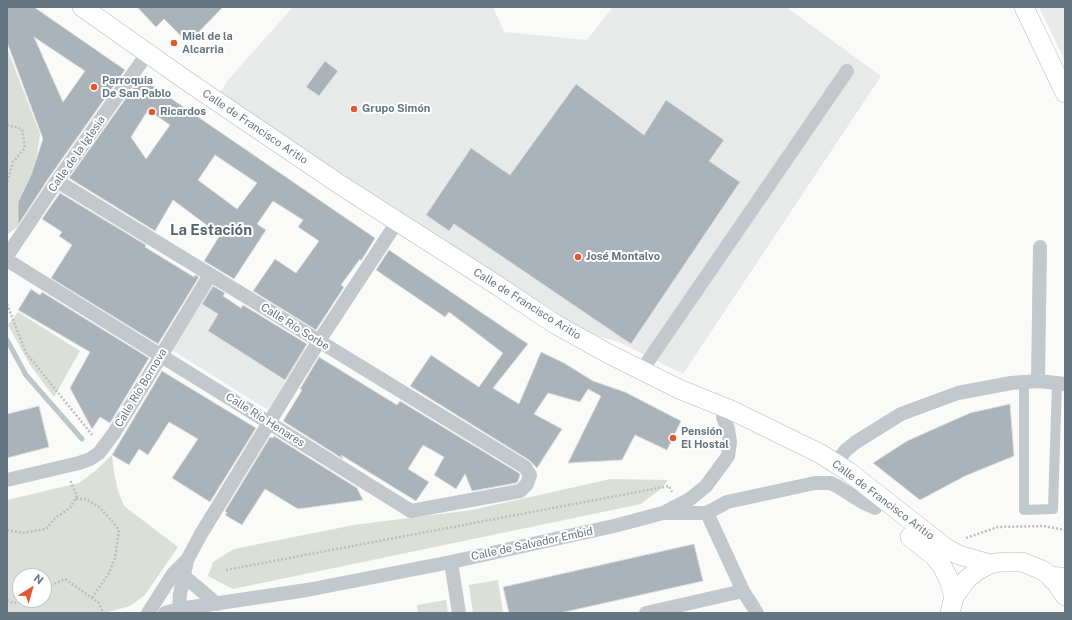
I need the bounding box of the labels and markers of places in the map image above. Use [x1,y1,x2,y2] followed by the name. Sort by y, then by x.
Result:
[182,30,233,56] place label: Miel de la Alcarria
[169,38,179,48] marker: Miel de la Alcarria
[102,74,171,100] place label: Parroquia De San Pablo
[89,82,99,92] marker: Parroquia De San Pablo
[362,102,430,116] place label: Grupo Simón
[349,104,359,114] marker: Grupo Simón
[160,105,206,119] place label: Ricardos
[147,107,157,117] marker: Ricardos
[586,250,660,264] place label: José Montalvo
[573,252,583,262] marker: José Montalvo
[681,425,729,451] place label: Pensión El Hostal
[668,433,678,443] marker: Pensión El Hostal

